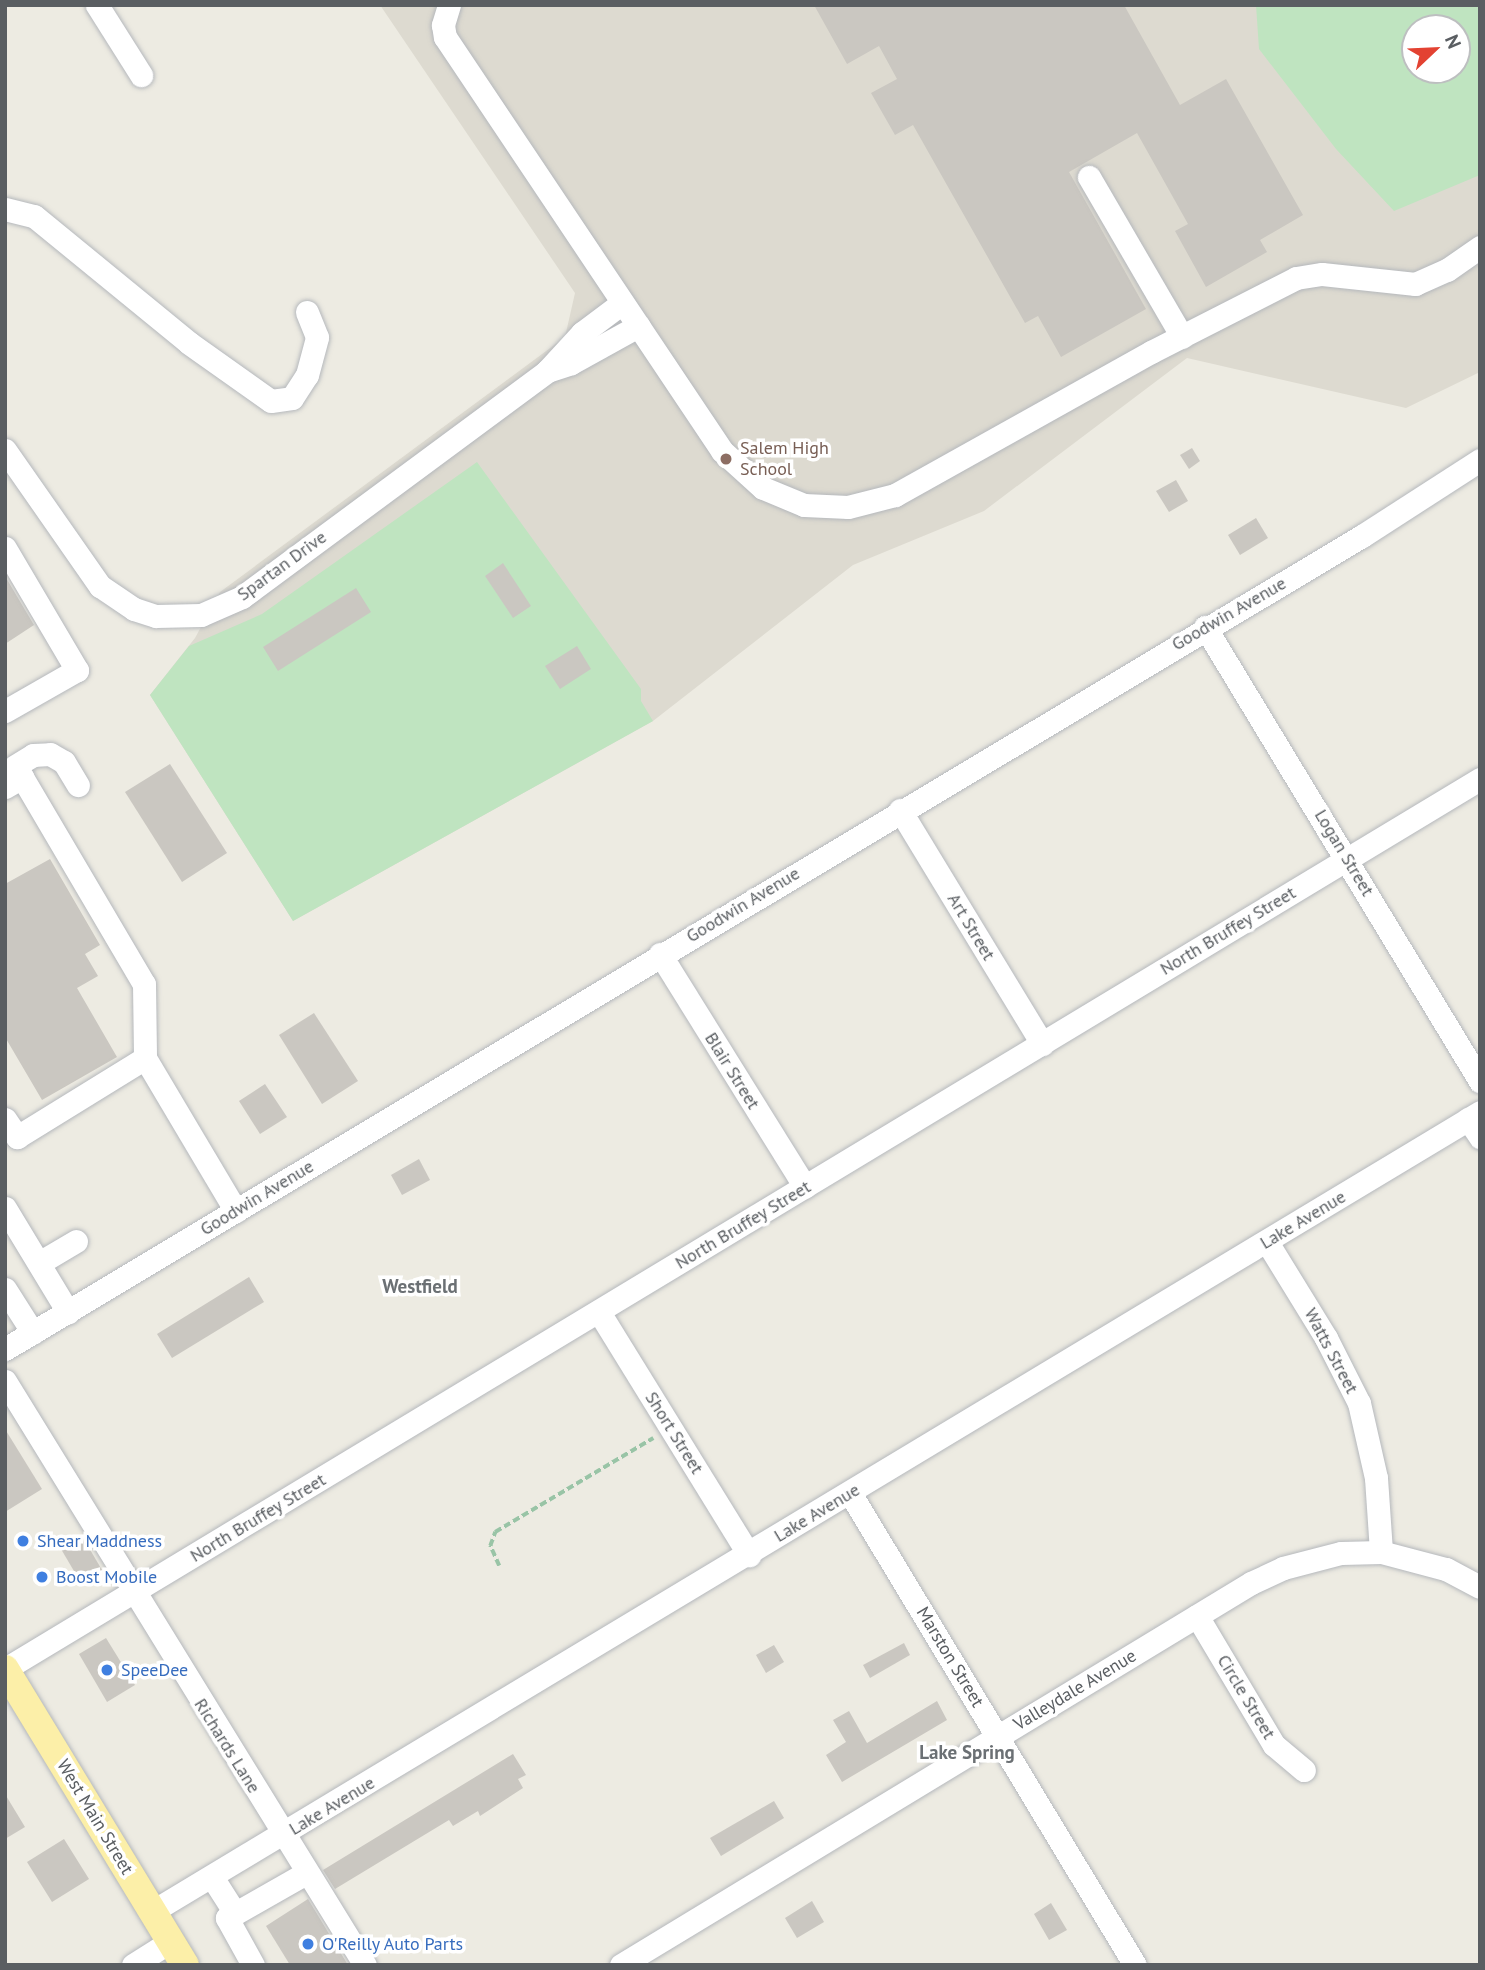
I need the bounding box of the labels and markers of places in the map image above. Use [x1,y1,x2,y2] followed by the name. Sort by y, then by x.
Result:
[740,438,829,480] place label: Salem High School
[718,451,734,467] marker: Salem High School
[37,1530,162,1552] place label: Shear Maddness
[15,1533,31,1549] marker: Shear Maddness
[56,1566,157,1588] place label: Boost Mobile
[34,1569,50,1585] marker: Boost Mobile
[121,1659,188,1681] place label: SpeeDee
[99,1662,115,1678] marker: SpeeDee
[322,1933,464,1955] place label: O'Reilly Auto Parts
[300,1936,316,1952] marker: O'Reilly Auto Parts

